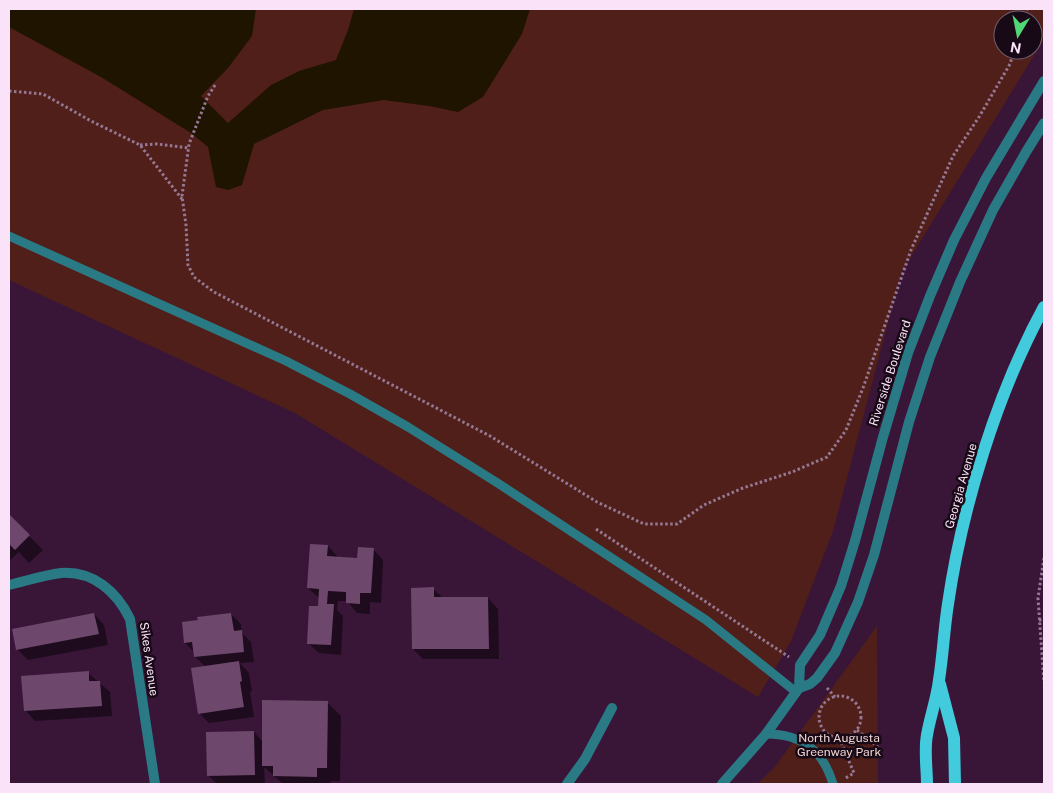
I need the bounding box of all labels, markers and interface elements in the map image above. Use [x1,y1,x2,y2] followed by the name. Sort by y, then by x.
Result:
[993,10,1043,60] north arrow
[1009,39,1023,57] text: N
[866,318,914,428] street label: Riverside Boulevard
[942,442,980,530] street label: Georgia Avenue
[137,621,161,697] street label: Sikes Avenue
[797,731,881,759] park label: North Augusta Greenway Park

